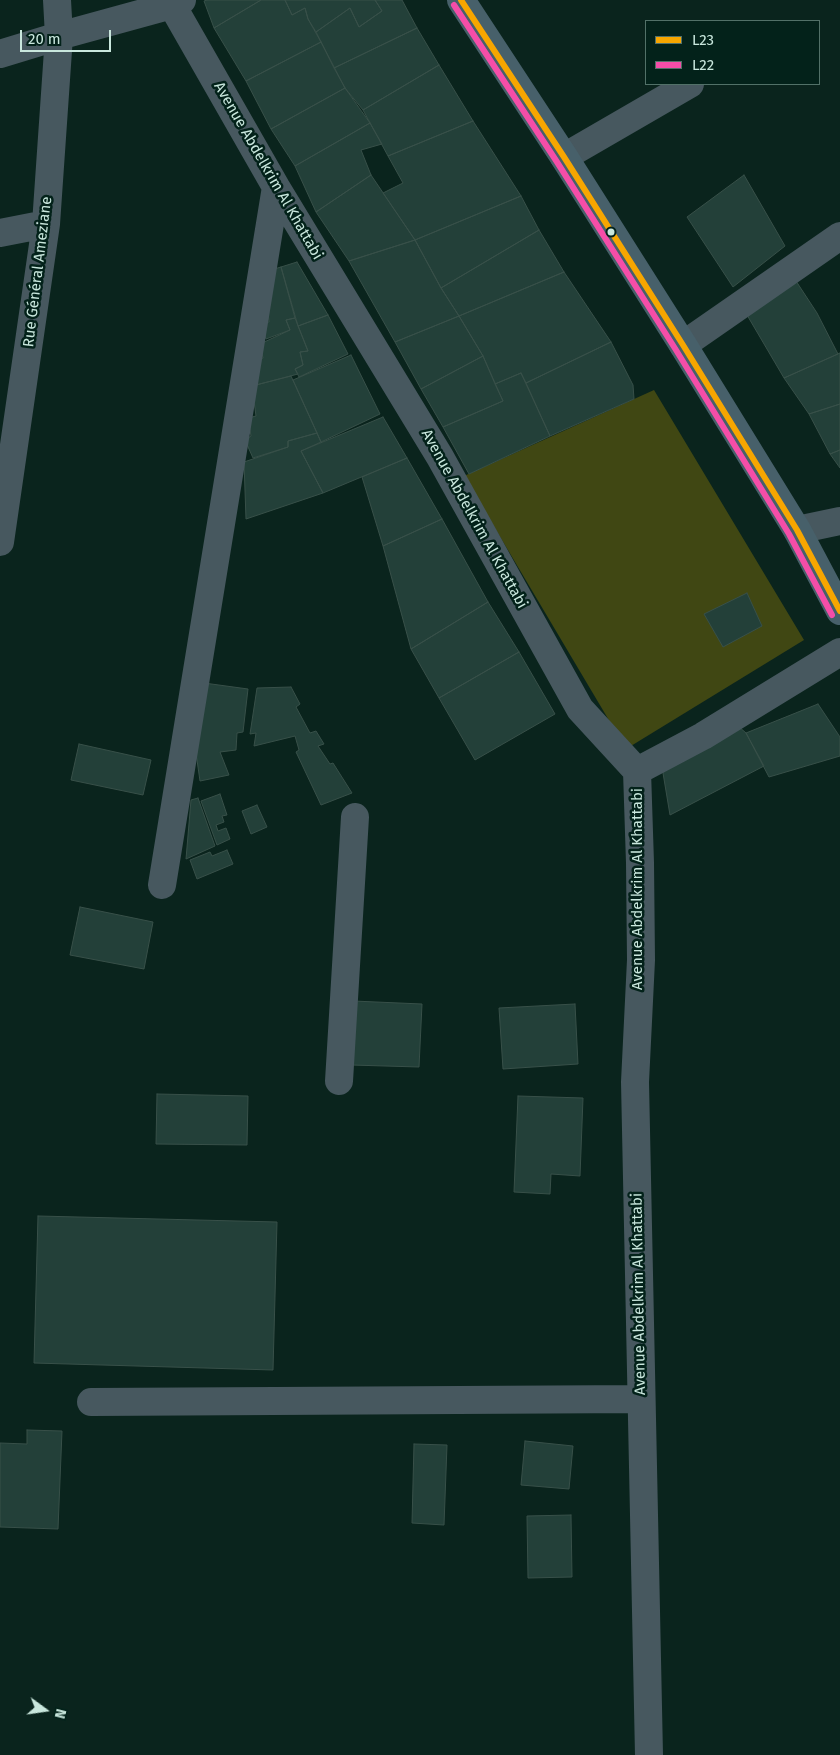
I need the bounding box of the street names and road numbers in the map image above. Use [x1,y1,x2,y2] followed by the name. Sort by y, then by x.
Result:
[210,79,326,263] street label: Avenue Abdelkrim Al Khattabi
[20,196,56,348] street label: Rue Général Ameziane
[417,426,531,612] street label: Avenue Abdelkrim Al Khattabi
[629,788,647,990] street label: Avenue Abdelkrim Al Khattabi
[628,1193,650,1395] street label: Avenue Abdelkrim Al Khattabi

